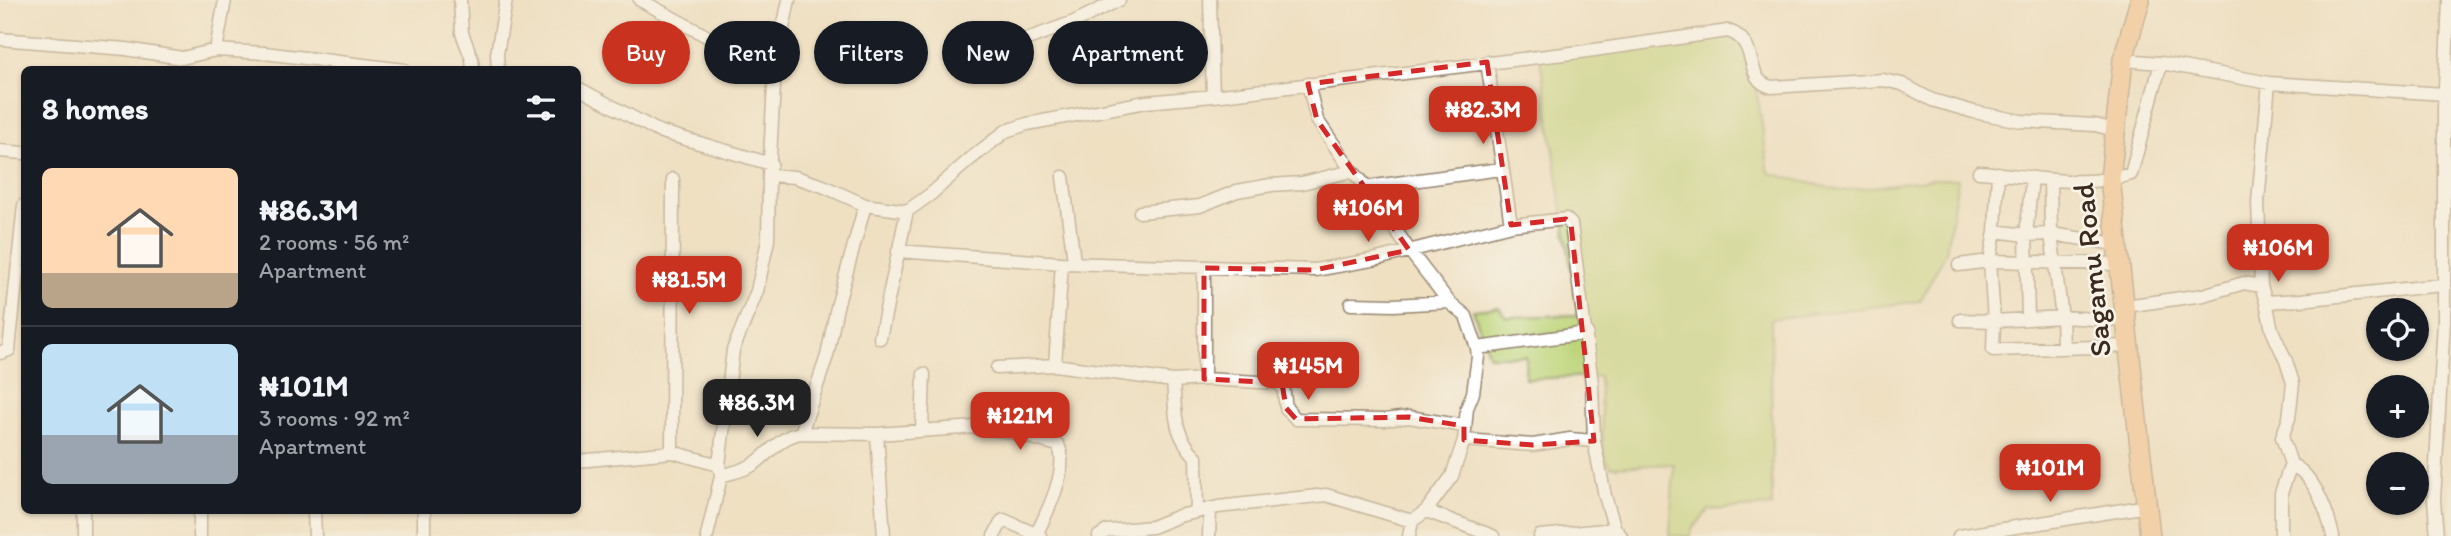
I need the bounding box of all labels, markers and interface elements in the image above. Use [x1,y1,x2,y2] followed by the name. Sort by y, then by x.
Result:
[602,21,690,84] chip: Buy
[704,21,800,84] chip: Rent
[814,21,928,84] chip: Filters
[942,21,1034,84] chip: New
[1048,21,1208,84] chip: Apartment
[1426,86,1540,146] pin: ₦82.3M
[522,89,560,127] icon: filters
[42,90,149,127] text: 8 homes
[1445,95,1521,123] text: ₦82.3M
[2064,181,2119,359] street label: Sagamu Road
[1319,184,1417,244] pin: ₦106M
[259,191,359,228] text: ₦86.3M
[1333,193,1403,221] text: ₦106M
[98,196,182,280] icon: home
[2229,224,2327,284] pin: ₦106M
[259,228,410,256] text: 2 rooms · 56 m²
[2243,233,2313,261] text: ₦106M
[259,256,366,284] text: Apartment
[632,256,746,316] pin: ₦81.5M
[652,265,726,293] text: ₦81.5M
[2366,298,2429,515] map controls
[2366,298,2429,361] button: locate
[1259,342,1357,402] pin: ₦145M
[1273,351,1343,379] text: ₦145M
[259,367,349,404] text: ₦101M
[98,372,182,456] icon: home
[2366,375,2429,438] button: +
[700,380,814,439] pin: ₦86.3M
[719,388,795,416] text: ₦86.3M
[971,392,1069,452] pin: ₦121M
[987,401,1053,429] text: ₦121M
[259,404,410,432] text: 3 rooms · 92 m²
[259,432,366,460] text: Apartment
[2001,444,2099,504] pin: ₦101M
[2366,452,2429,515] button: −
[2016,453,2084,481] text: ₦101M

